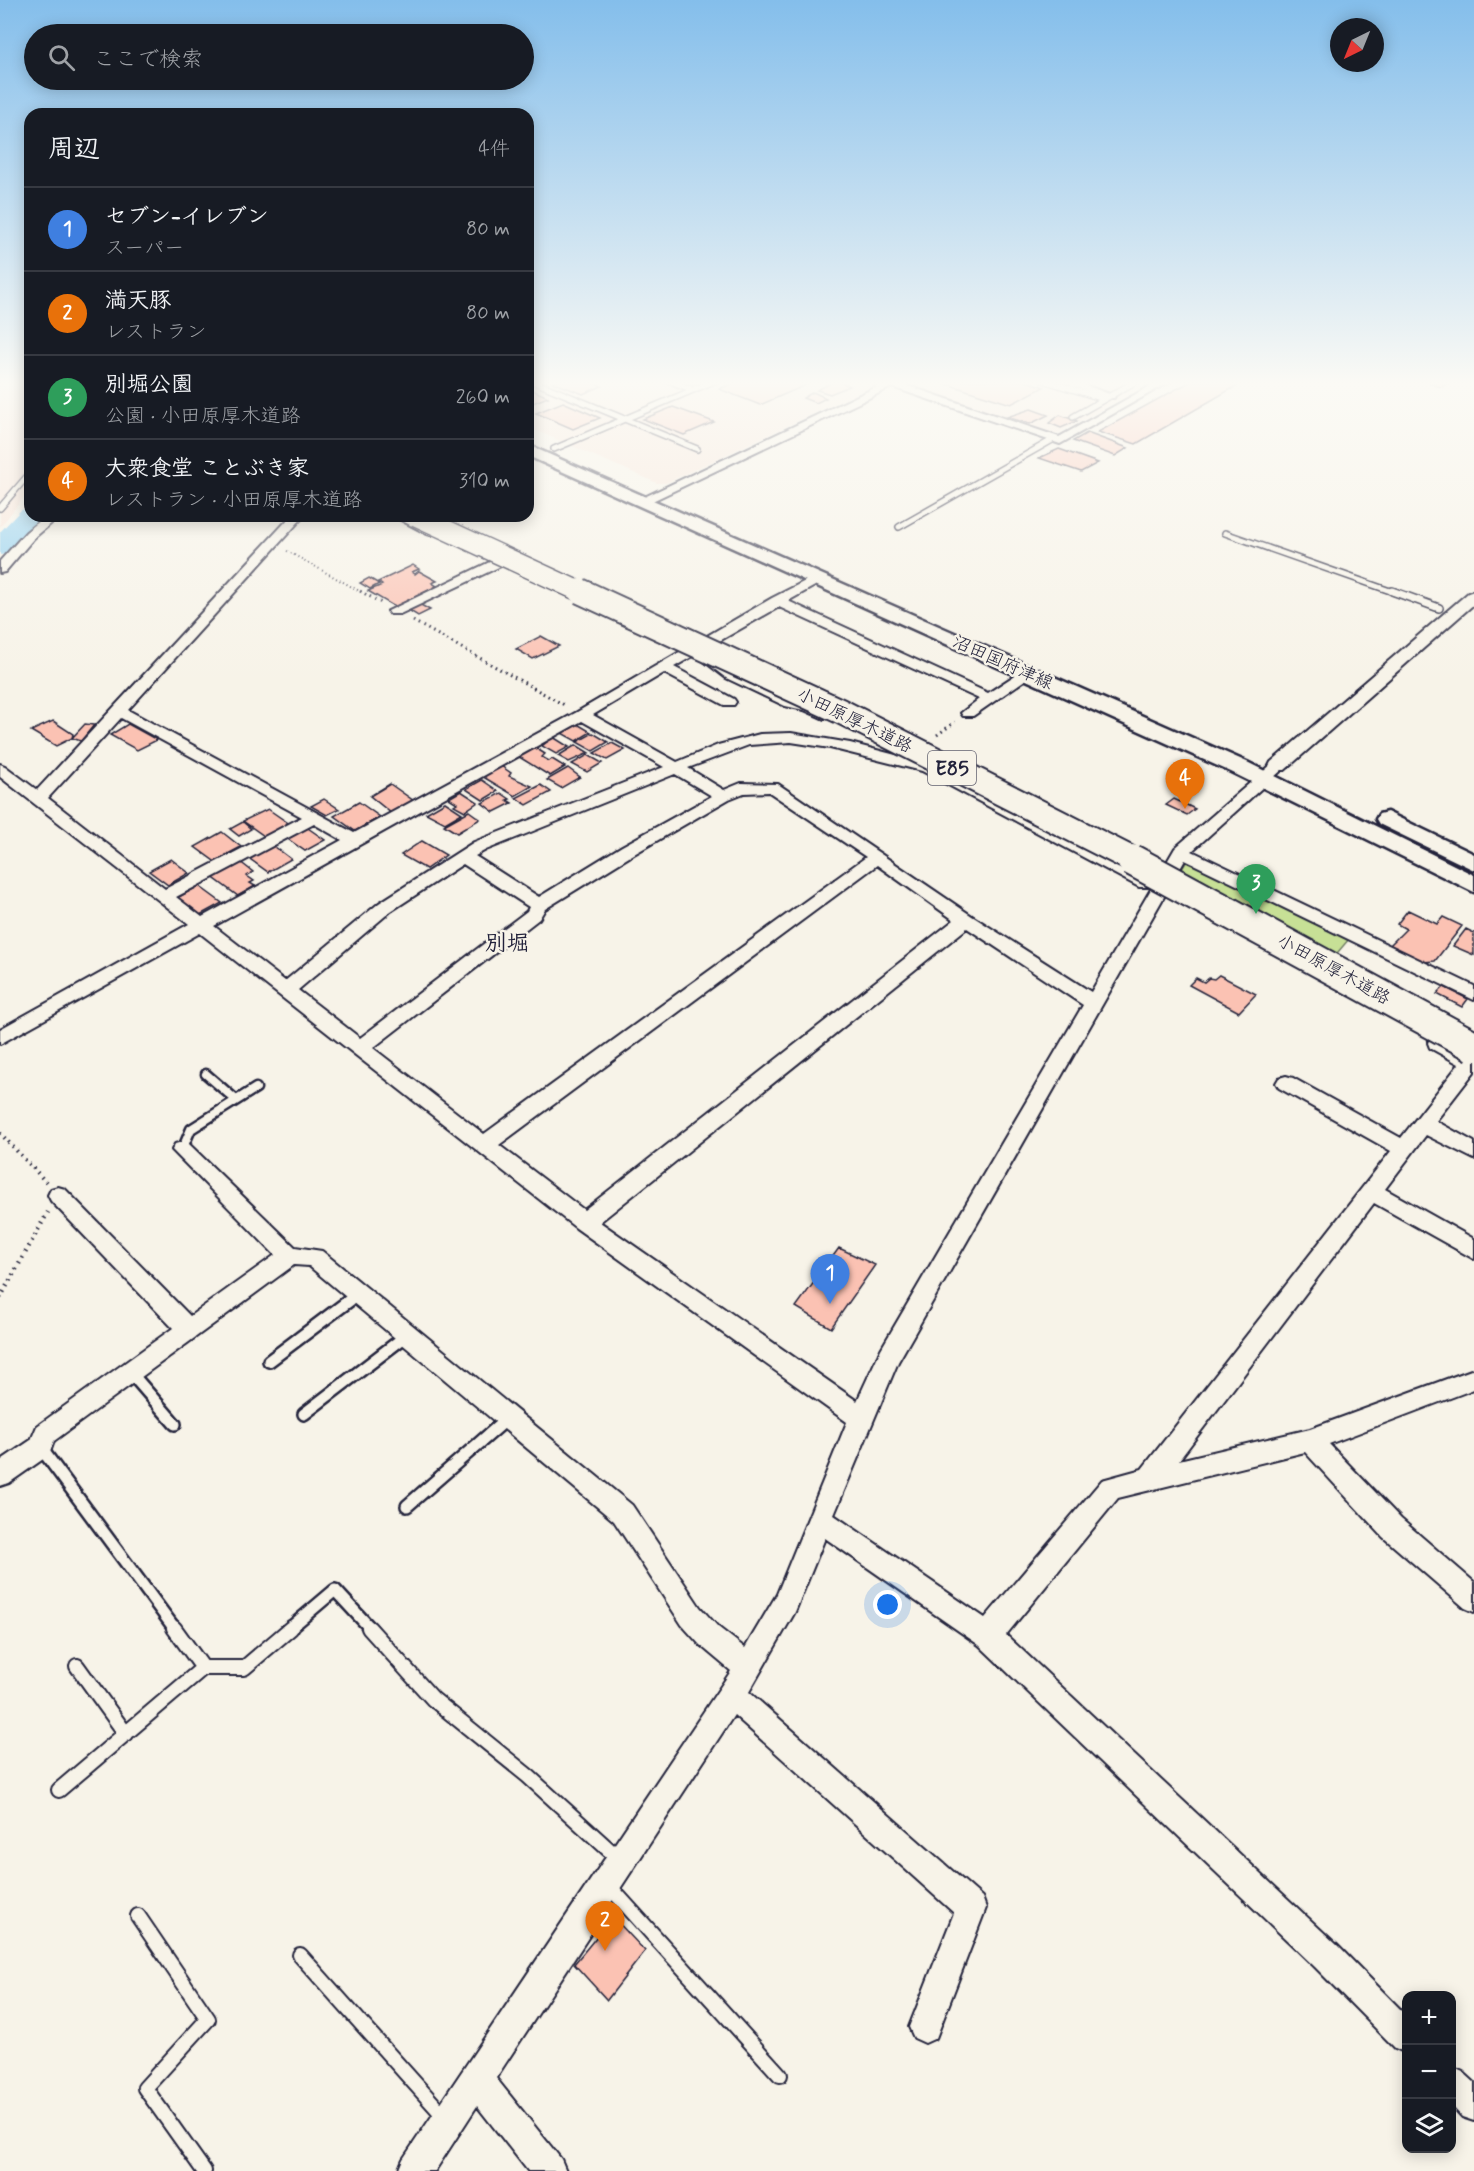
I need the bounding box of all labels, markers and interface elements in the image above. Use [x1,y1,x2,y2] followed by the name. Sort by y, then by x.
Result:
[1330,18,1384,72] north arrow
[24,24,534,90] search box
[45,41,78,74] icon: search
[93,46,203,74] text: ここで検索
[48,133,100,167] text: 周辺
[478,136,510,163] text: 4件
[105,203,269,231] text: セブン-イレブン
[63,216,72,243] text: 1
[466,216,510,243] text: 80 m
[105,235,184,262] text: スーパー
[105,287,171,315] text: 満天豚
[63,300,72,327] text: 2
[466,300,510,327] text: 80 m
[105,319,207,346] text: レストラン
[105,371,193,399] text: 別堀公園
[63,384,72,411] text: 3
[456,384,510,411] text: 260 m
[105,403,300,430] text: 公園 · 小田原厚木道路
[105,455,309,483] text: 大衆食堂 ことぶき家
[62,468,73,495] text: 4
[459,468,510,495] text: 310 m
[105,487,362,514] text: レストラン · 小田原厚木道路
[948,630,1057,696] street label: 沼田国府津線
[793,682,916,759] street label: 小田原厚木道路
[928,751,976,785] road number: E85
[1166,760,1204,809] pin: 4
[1236,864,1276,914] pin: 3
[1273,929,1394,1011] street label: 小田原厚木道路
[485,930,529,958] district label: 別堀
[810,1254,850,1304] pin: 1
[873,1590,902,1619] your location
[586,1902,624,1951] pin: 2
[1402,1991,1456,2153] map controls
[1402,1991,1456,2045] button: +
[1402,2045,1456,2099] button: −
[1402,2099,1456,2153] button: layers

